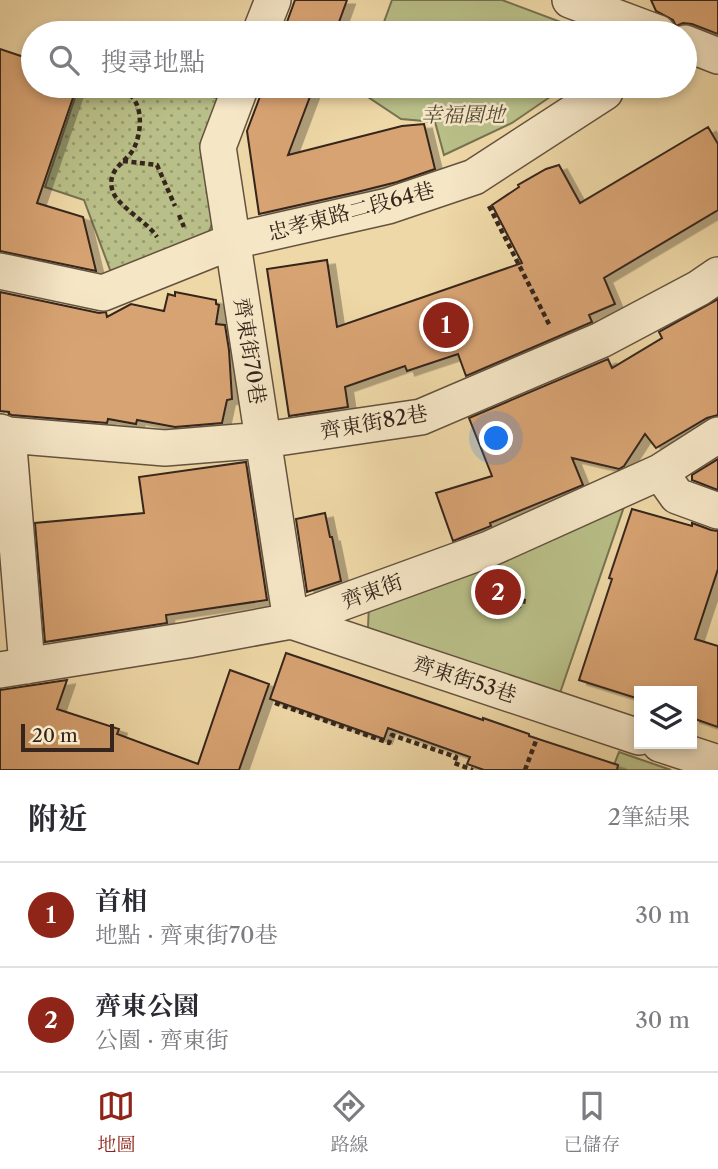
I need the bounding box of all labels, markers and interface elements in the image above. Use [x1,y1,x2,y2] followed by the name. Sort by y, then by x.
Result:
[21,21,697,98] search box
[45,41,83,79] icon: search
[101,46,205,78] text: 搜尋地點
[421,102,507,127] park label: 幸福園地
[265,177,437,245] street label: 忠孝東路二段64巷
[229,296,271,406] street label: 齊東街70巷
[423,299,469,351] pin: 1
[318,400,430,444] street label: 齊東街82巷
[479,421,513,455] your location
[475,566,521,618] pin: 2
[338,568,406,614] street label: 齊東街
[410,651,520,707] street label: 齊東街53巷
[634,686,697,749] map controls
[634,686,697,749] button: layers
[21,721,114,753] scale bar
[32,724,78,747] text: 20 m
[28,800,88,837] text: 附近
[608,803,690,831] text: 2筆結果
[95,885,147,917] text: 首相
[46,901,56,929] text: 1
[635,901,690,929] text: 30 m
[95,921,278,949] text: 地點 · 齊東街70巷
[95,990,199,1022] text: 齊東公園
[44,1006,58,1034] text: 2
[635,1006,690,1034] text: 30 m
[95,1026,229,1054] text: 公園 · 齊東街
[97,1087,136,1156] tab: 地圖
[330,1087,369,1156] tab: 路線
[563,1087,621,1156] tab: 已儲存

